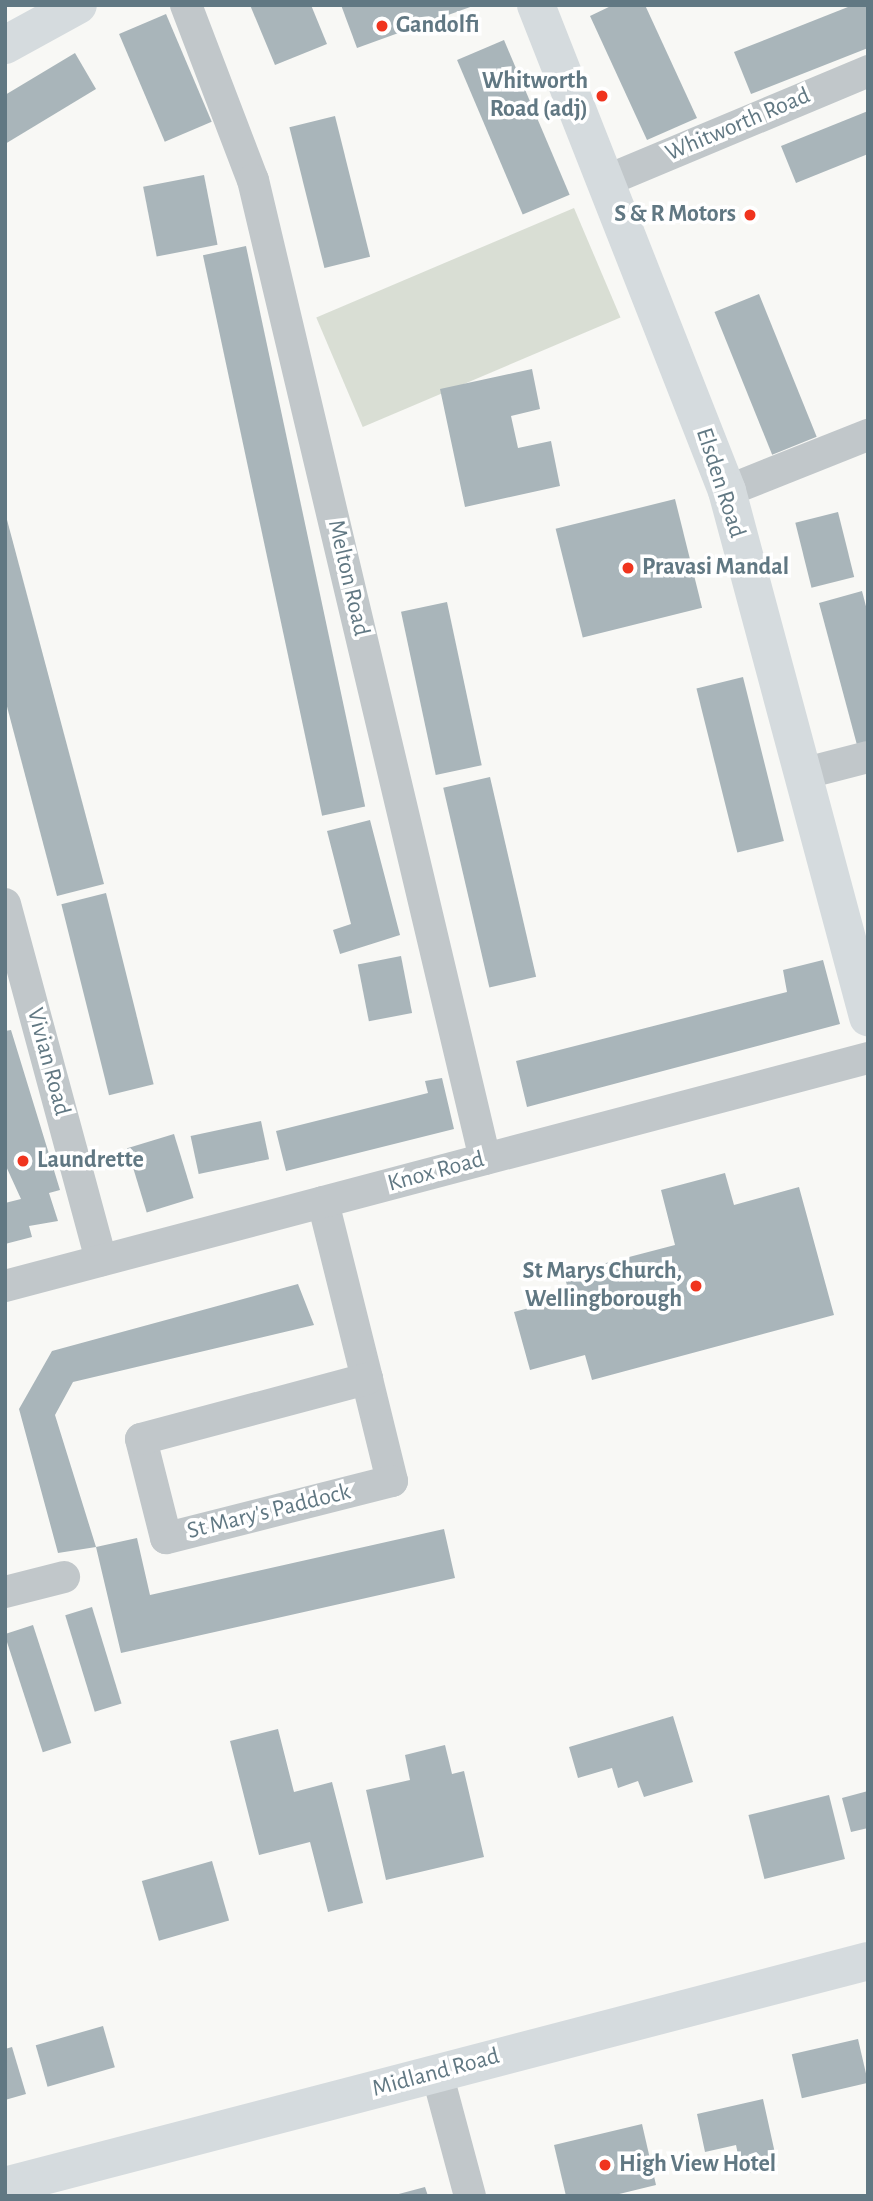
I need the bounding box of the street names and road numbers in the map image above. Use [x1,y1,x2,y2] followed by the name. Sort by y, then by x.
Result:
[661,82,815,168] street label: Whitworth Road
[689,424,751,542] street label: Elsden Road
[321,517,375,639] street label: Melton Road
[20,1005,76,1119] street label: Vivian Road
[385,1145,487,1199] street label: Knox Road
[184,1478,354,1546] street label: St Mary's Paddock
[369,2042,503,2104] street label: Midland Road

